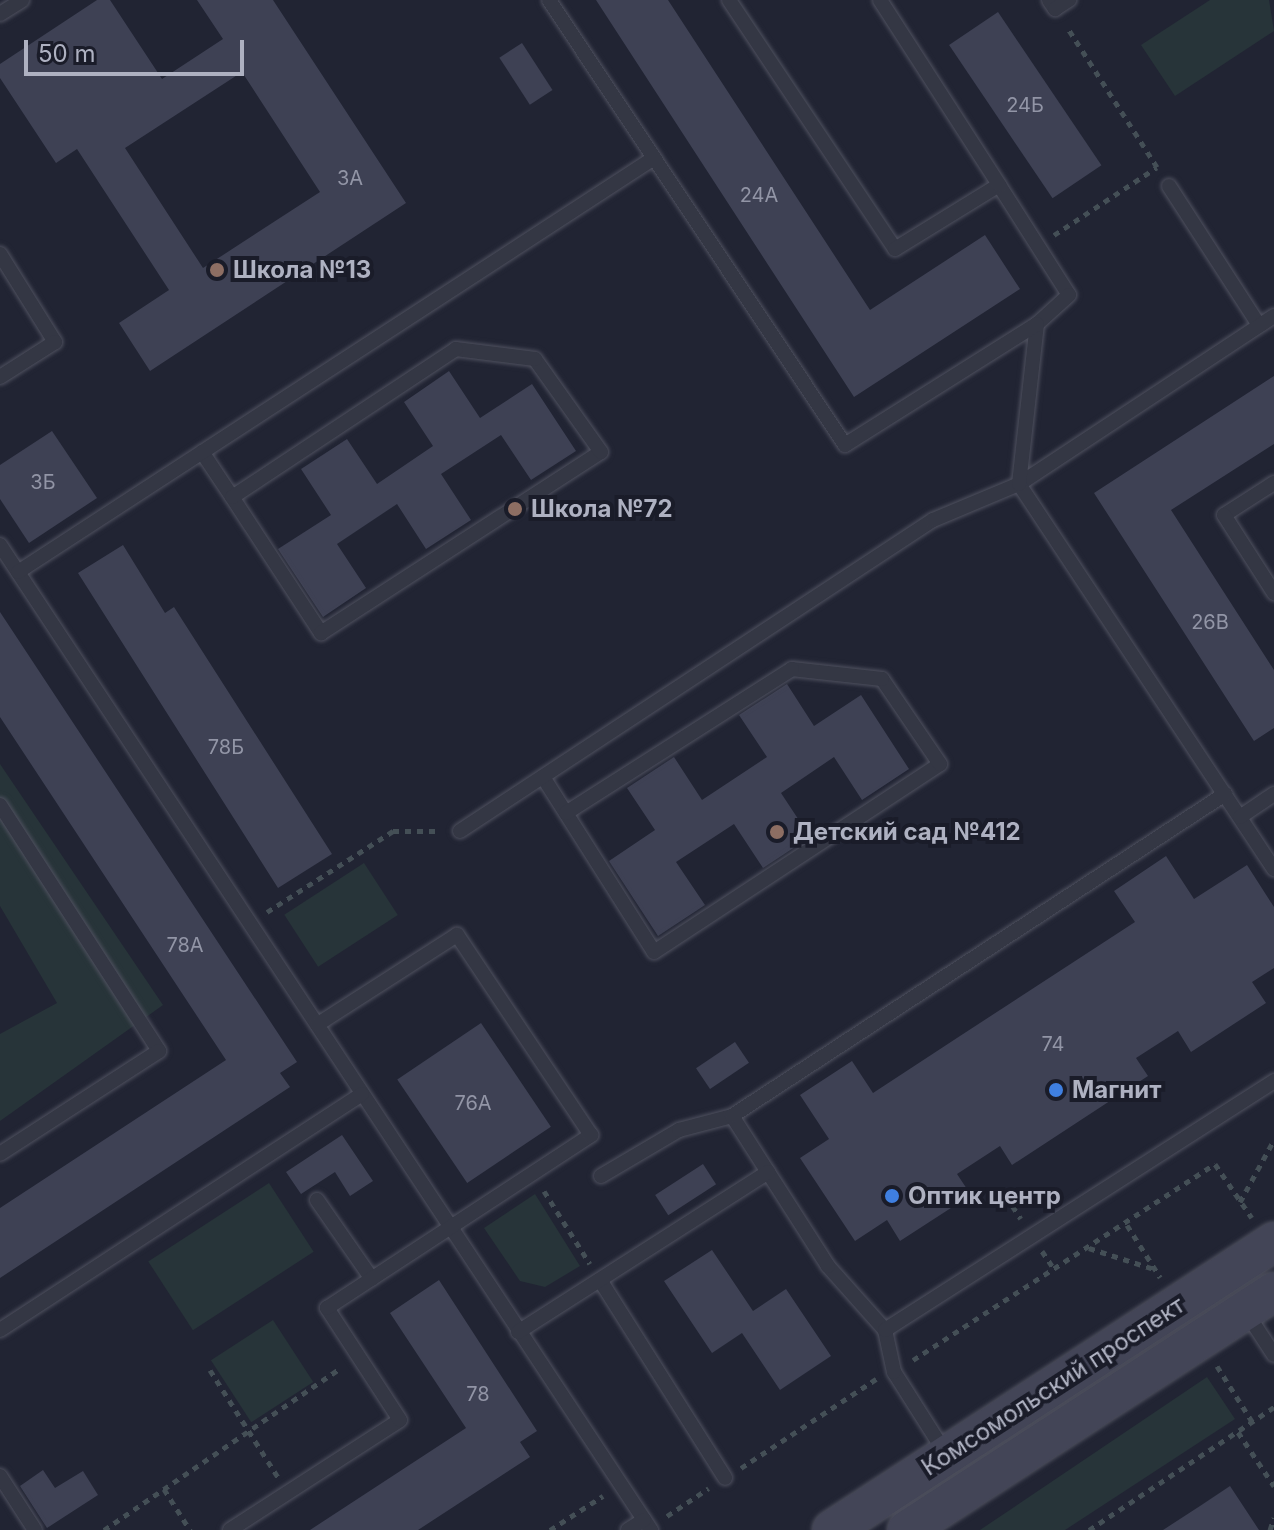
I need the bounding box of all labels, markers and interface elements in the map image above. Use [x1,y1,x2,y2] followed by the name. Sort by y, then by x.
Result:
[28,24,248,74] scale bar
[38,39,96,68] text: 50 m
[1006,93,1044,117] house number: 24Б
[337,166,363,190] house number: 3А
[740,183,778,207] house number: 24А
[233,256,371,284] place label: Школа №13
[208,261,226,279] marker: Школа №13
[30,470,56,494] house number: 3Б
[531,495,673,523] place label: Школа №72
[506,500,524,518] marker: Школа №72
[1191,610,1229,634] house number: 26В
[208,735,244,759] house number: 78Б
[793,818,1021,846] place label: Детский сад №412
[768,823,786,841] marker: Детский сад №412
[166,933,204,957] house number: 78А
[1041,1032,1065,1056] house number: 74
[1072,1076,1161,1104] place label: Магнит
[1047,1081,1065,1099] marker: Магнит
[454,1091,492,1115] house number: 76А
[908,1182,1061,1210] place label: Оптик центр
[883,1187,901,1205] marker: Оптик центр
[916,1290,1190,1482] street label: Комсомольский проспект
[466,1382,490,1406] house number: 78

